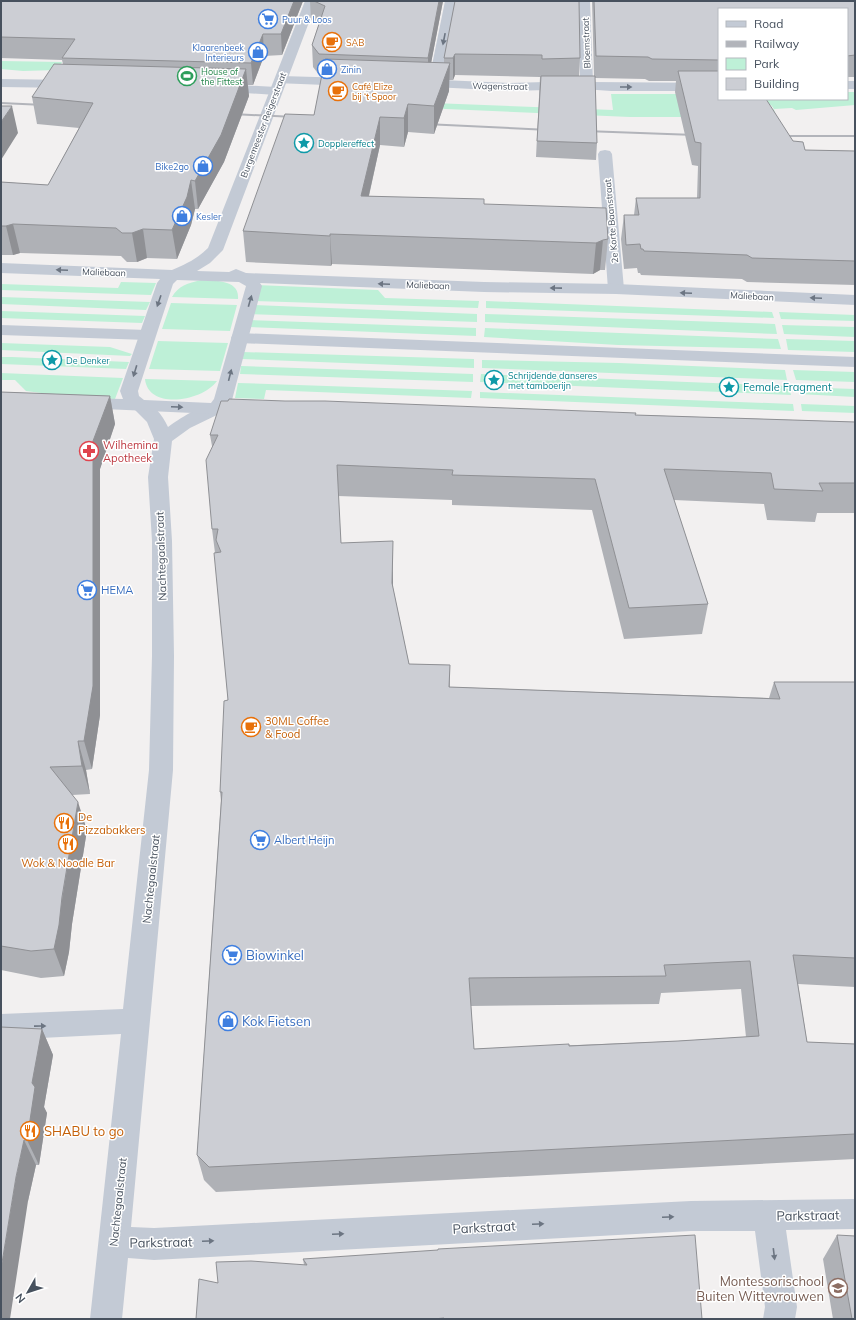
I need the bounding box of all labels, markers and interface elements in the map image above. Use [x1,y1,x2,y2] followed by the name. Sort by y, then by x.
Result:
[257,8,279,30] supermarket icon: Puur & Loos
[718,8,848,100] legend
[282,14,332,25] place label: Puur & Loos
[754,16,783,31] text: Road
[580,17,592,69] street label: Bloemstraat
[321,31,343,53] cafe icon: SAB
[441,33,447,46] one-way arrow
[754,36,800,51] text: Railway
[346,37,364,48] place label: SAB
[247,41,269,63] shop icon: Klaarenbeek Interieurs
[192,42,244,63] place label: Klaarenbeek Interieurs
[754,56,780,71] text: Park
[316,58,338,80] shop icon: Zinin
[341,64,361,75] place label: Zinin
[176,65,198,87] sports icon: House of the Fittest
[201,66,242,87] place label: House of the Fittest
[238,71,288,179] street label: Burgemeester Reigerstraat
[754,76,799,91] text: Building
[327,80,349,102] cafe icon: Café Elize bij ‘t Spoor
[472,80,528,92] street label: Wagenstraat
[352,81,397,102] place label: Café Elize bij ‘t Spoor
[620,84,633,90] one-way arrow
[293,132,315,154] place icon: Dopplereffect
[318,138,374,149] place label: Dopplereffect
[192,155,214,177] shop icon: Bike2go
[155,161,189,172] place label: Bike2go
[602,179,620,263] street label: 2e Korte Baanstraat
[171,205,193,227] shop icon: Kesler
[196,211,222,222] place label: Kesler
[82,266,126,278] street label: Maliebaan
[56,267,68,274] one-way arrow
[406,279,450,291] street label: Maliebaan
[378,280,390,287] one-way arrow
[549,285,562,291] one-way arrow
[680,289,692,296] one-way arrow
[730,289,774,303] street label: Maliebaan
[247,294,253,306] one-way arrow
[155,295,161,307] one-way arrow
[810,295,822,302] one-way arrow
[41,349,63,371] place icon: De Denker
[66,355,110,366] place label: De Denker
[132,366,138,378] one-way arrow
[227,369,233,381] one-way arrow
[483,369,505,391] place icon: Schrijdende danseres met tamboerijn
[508,370,597,391] place label: Schrijdende danseres met tamboerijn
[718,376,740,398] place icon: Female Fragment
[743,380,832,394] place label: Female Fragment
[171,403,183,410] one-way arrow
[103,438,158,465] place label: Wilhemina Apotheek
[78,440,100,462] pharmacy icon: Wilhemina Apotheek
[152,511,170,601] street label: Nachtegaalstraat
[76,579,98,601] supermarket icon: HEMA
[101,583,133,597] place label: HEMA
[265,714,329,741] place label: 30ML Coffee & Food
[240,716,262,738] cafe icon: 30ML Coffee & Food
[78,810,146,837] place label: De Pizzabakkers
[53,812,75,834] restaurant icon: De Pizzabakkers
[249,829,271,851] supermarket icon: Albert Heijn
[57,833,79,855] restaurant icon: Wok & Noodle Bar
[274,833,334,847] place label: Albert Heijn
[139,834,163,924] street label: Nachtegaalstraat
[21,856,115,870] place label: Wok & Noodle Bar
[221,944,243,966] supermarket icon: Biowinkel
[246,947,304,963] place label: Biowinkel
[217,1010,239,1032] shop icon: Kok Fietsen
[242,1013,311,1029] place label: Kok Fietsen
[34,1023,47,1029] one-way arrow
[19,1120,41,1142] restaurant icon: SHABU to go
[44,1123,124,1139] place label: SHABU to go
[106,1157,130,1247] street label: Nachtegaalstraat
[776,1206,840,1224] street label: Parkstraat
[662,1214,674,1221] one-way arrow
[452,1217,516,1237] street label: Parkstraat
[532,1221,545,1227] one-way arrow
[332,1231,345,1237] one-way arrow
[129,1233,193,1251] street label: Parkstraat
[202,1237,215,1244] one-way arrow
[771,1248,777,1260] one-way arrow
[8,1272,48,1312] north arrow
[696,1273,824,1304] place label: Montessorischool Buiten Wittevrouwen
[827,1277,849,1299] school or university icon: Montessorischool Buiten Wittevrouwen
[12,1291,28,1306] text: N

